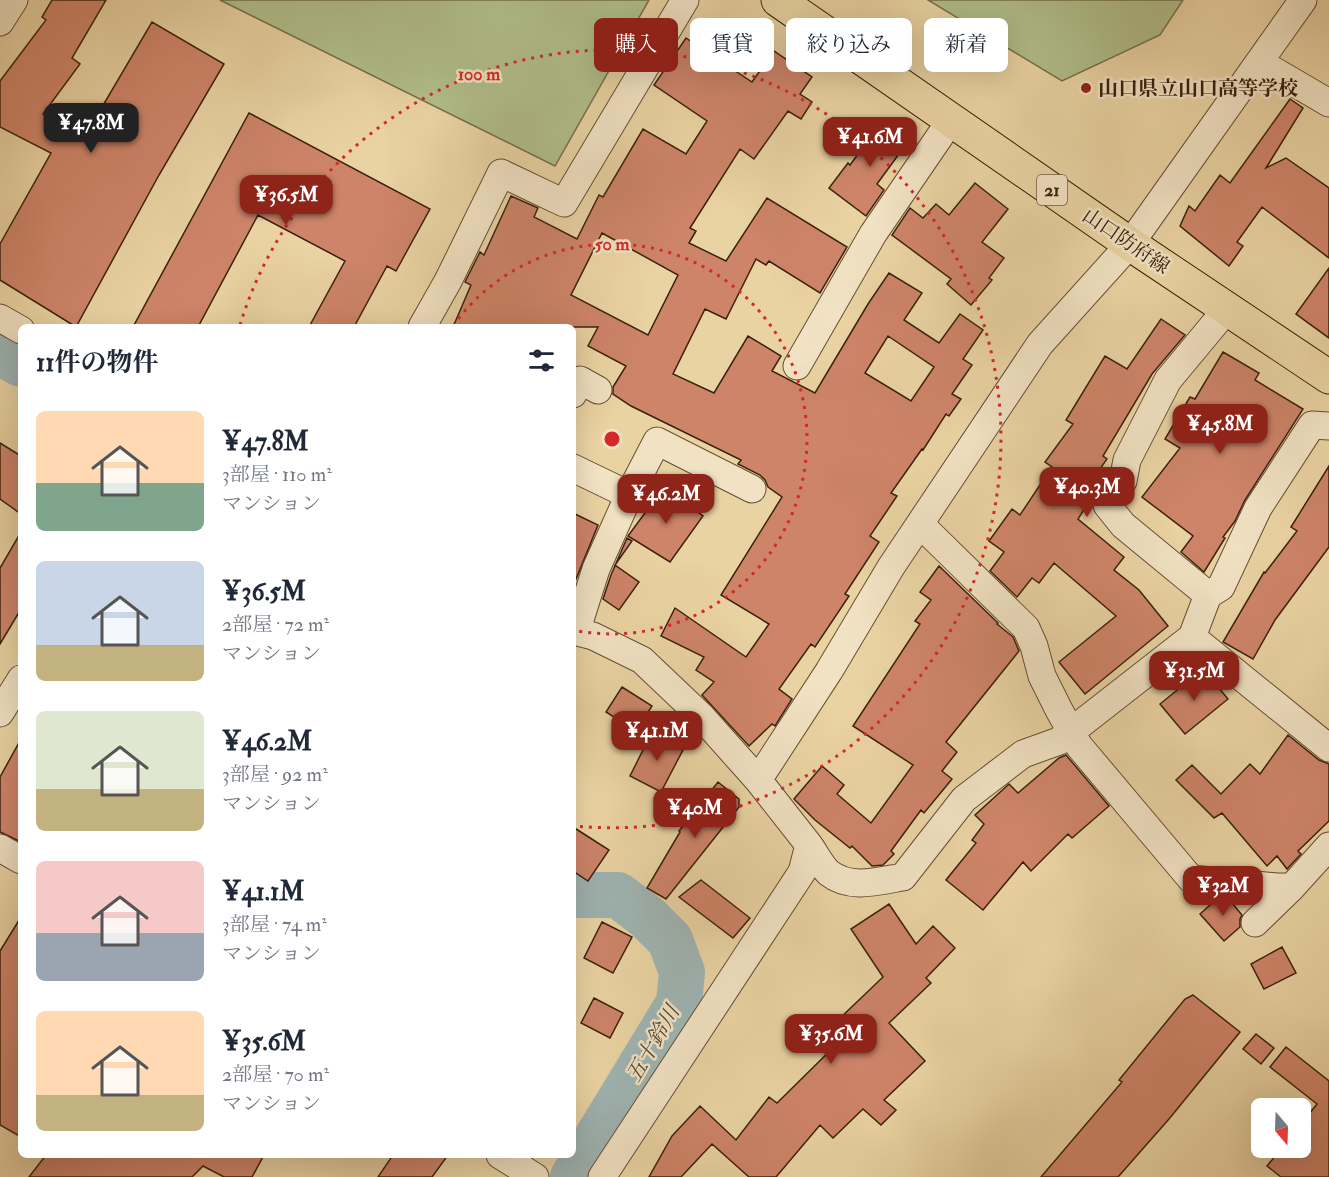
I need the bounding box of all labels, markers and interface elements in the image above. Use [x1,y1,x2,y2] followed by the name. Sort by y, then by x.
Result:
[594,18,678,72] chip: 購入
[690,18,774,72] chip: 賃貸
[786,18,912,72] chip: 絞り込み
[924,18,1008,72] chip: 新着
[458,63,501,86] text: 100 m
[1098,76,1298,101] place label: 山口県立山口高等学校
[1079,81,1093,95] marker: 山口県立山口高等学校
[42,103,140,154] pin: ¥47.8M
[58,110,124,135] text: ¥47.8M
[821,117,919,168] pin: ¥41.6M
[837,124,903,149] text: ¥41.6M
[237,175,335,226] pin: ¥36.5M
[1037,175,1067,205] road number: 21
[254,182,318,207] text: ¥36.5M
[1078,203,1174,279] street label: 山口防府線
[595,233,630,256] text: 50 m
[525,344,558,377] icon: filters
[36,347,159,379] text: 11件の物件
[1171,404,1269,455] pin: ¥45.8M
[1187,411,1253,436] text: ¥45.8M
[222,426,309,458] text: ¥47.8M
[602,429,622,449] centre of rings
[84,435,156,507] icon: home
[222,462,332,487] text: 3部屋 · 110 m²
[1038,467,1136,518] pin: ¥40.3M
[617,474,715,525] pin: ¥46.2M
[1054,474,1120,499] text: ¥40.3M
[631,481,701,506] text: ¥46.2M
[222,491,321,516] text: マンション
[222,576,306,608] text: ¥36.5M
[84,585,156,657] icon: home
[222,612,329,637] text: 2部屋 · 72 m²
[222,641,321,666] text: マンション
[1145,651,1243,702] pin: ¥31.5M
[1163,658,1225,683] text: ¥31.5M
[608,711,706,762] pin: ¥41.1M
[625,718,689,743] text: ¥41.1M
[222,726,312,758] text: ¥46.2M
[84,735,156,807] icon: home
[222,762,328,787] text: 3部屋 · 92 m²
[659,788,731,839] pin: ¥40M
[222,791,321,816] text: マンション
[667,795,723,820] text: ¥40M
[1187,866,1259,917] pin: ¥32M
[1197,873,1249,898] text: ¥32M
[222,876,304,908] text: ¥41.1M
[84,885,156,957] icon: home
[222,912,327,937] text: 3部屋 · 74 m²
[222,941,321,966] text: マンション
[620,999,687,1087] water label: 五十鈴川
[782,1014,880,1065] pin: ¥35.6M
[799,1021,863,1046] text: ¥35.6M
[222,1026,306,1058] text: ¥35.6M
[84,1035,156,1107] icon: home
[222,1062,329,1087] text: 2部屋 · 70 m²
[222,1091,321,1116] text: マンション
[1251,1098,1311,1158] north arrow
[1251,1098,1311,1158] map controls

